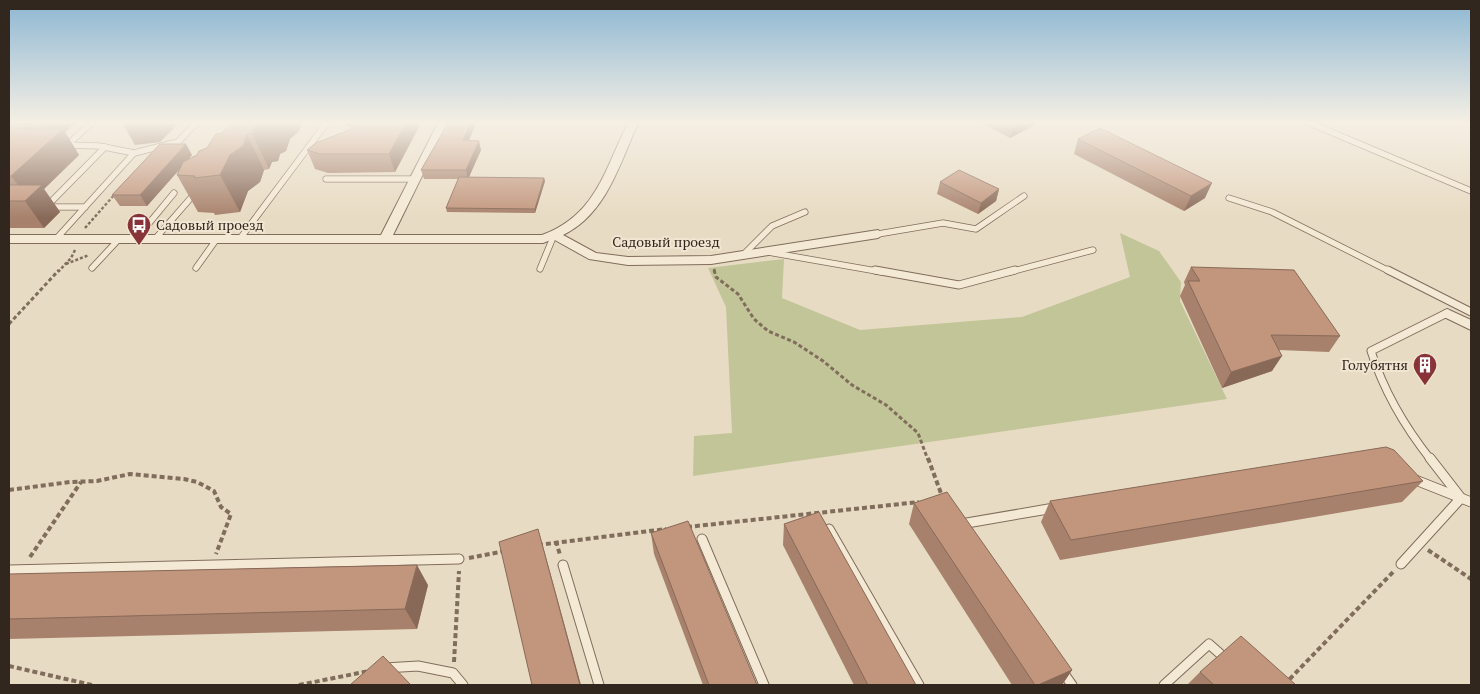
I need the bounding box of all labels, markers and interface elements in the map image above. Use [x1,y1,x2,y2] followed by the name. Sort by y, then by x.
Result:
[126,212,152,246] bus stop icon: Садовый проезд
[156,215,264,234] place label: Садовый проезд
[612,232,720,251] street label: Садовый проезд
[1412,352,1438,386] building icon: Голубятня
[1342,355,1408,374] place label: Голубятня

